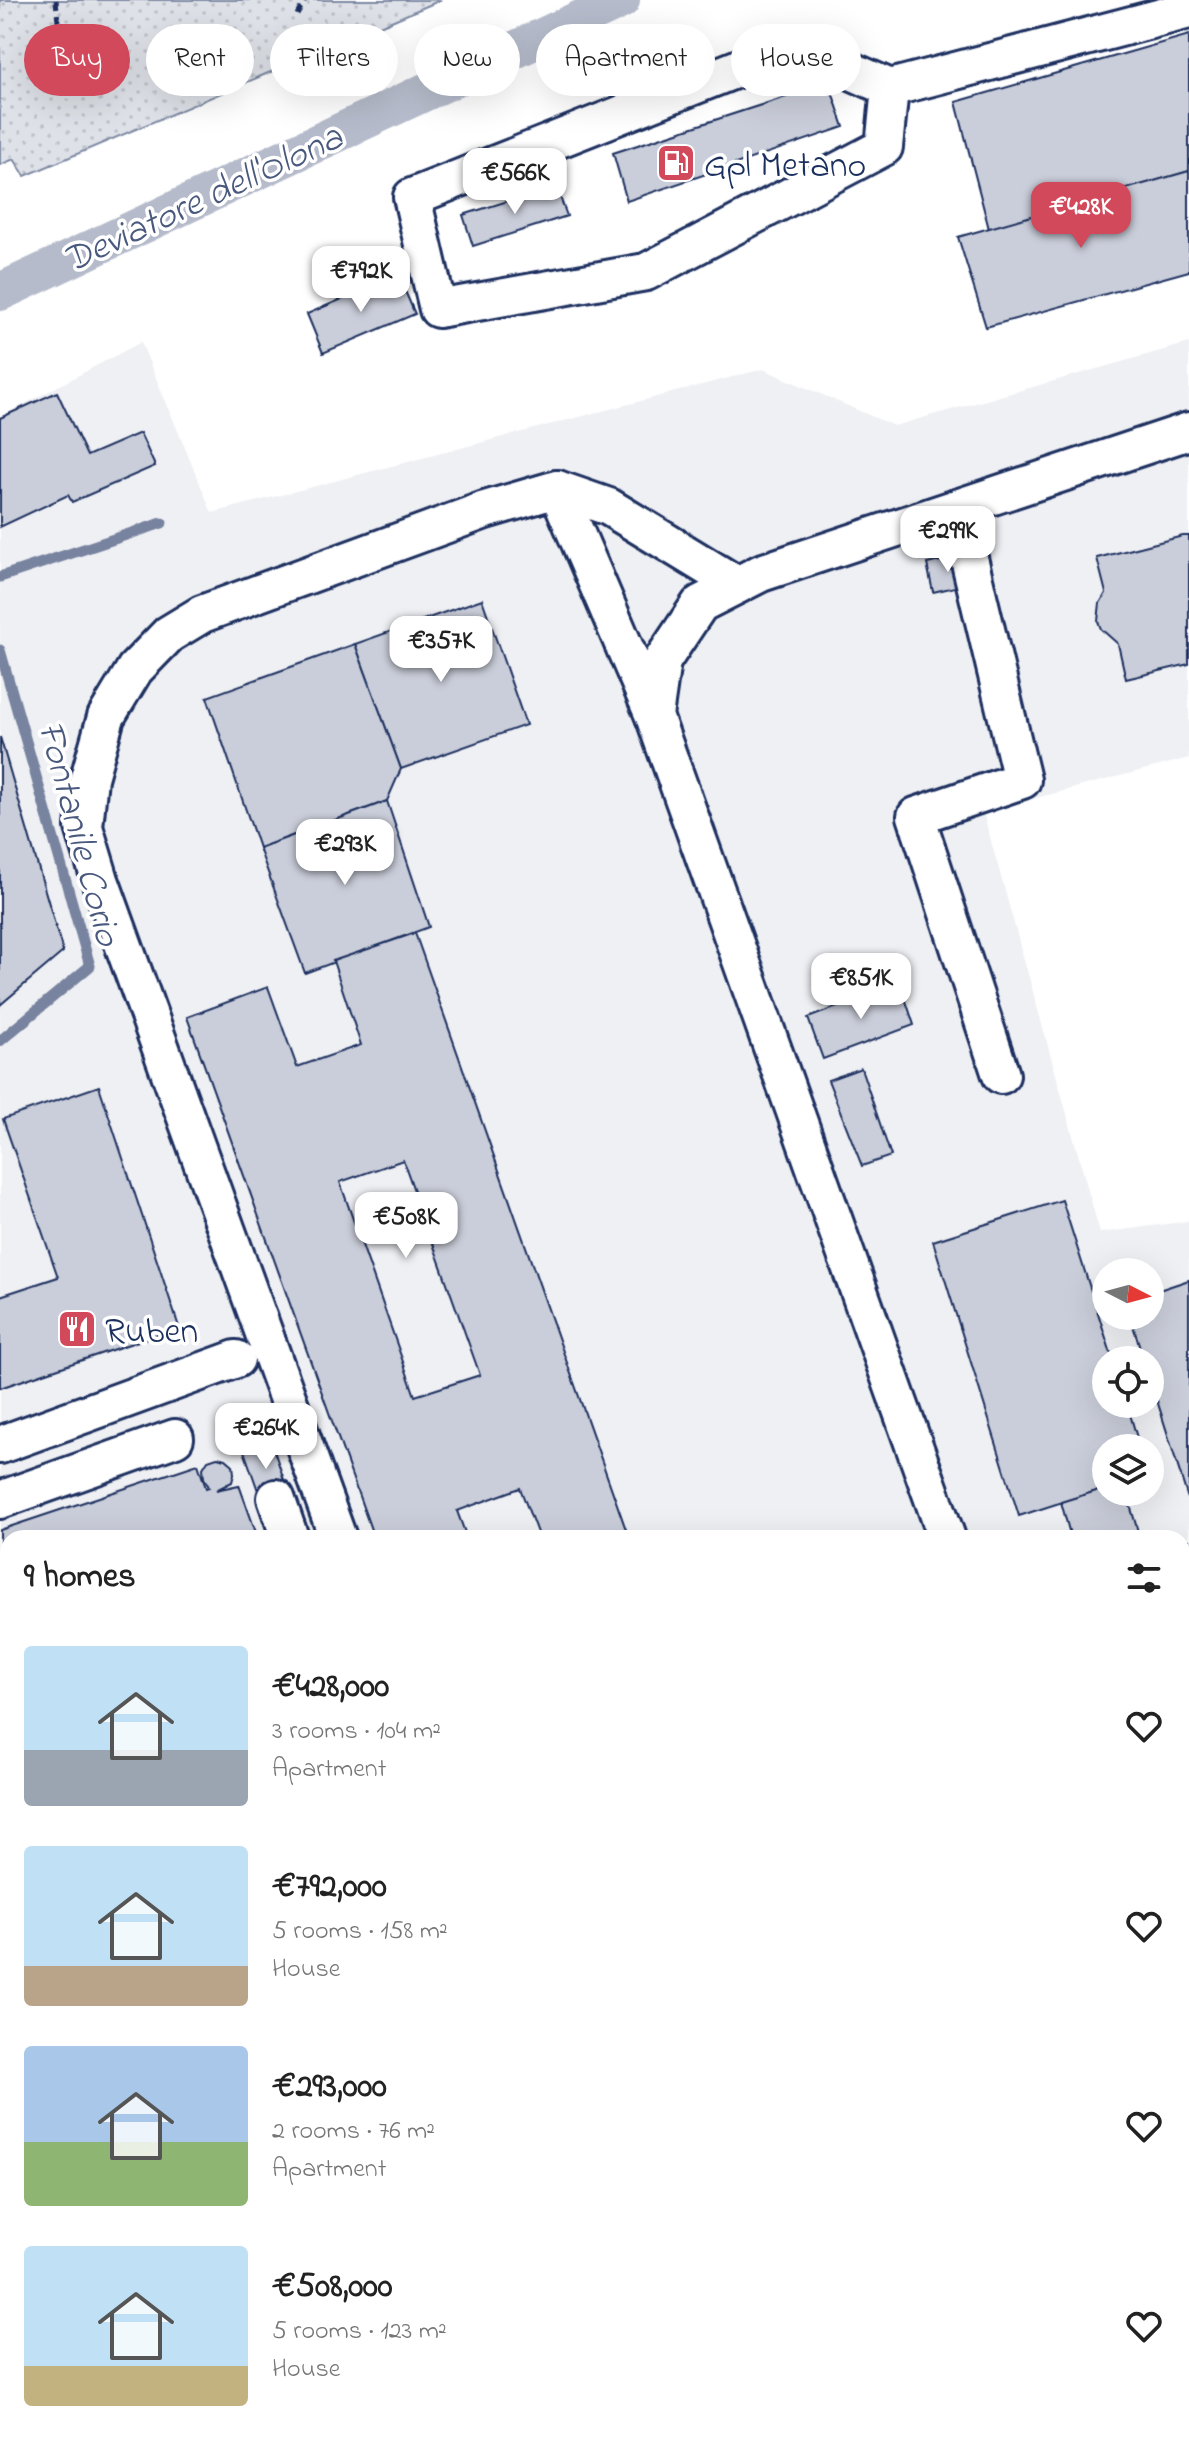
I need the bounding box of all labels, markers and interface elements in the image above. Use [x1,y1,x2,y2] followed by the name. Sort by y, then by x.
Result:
[24,24,130,96] chip: Buy
[146,24,254,96] chip: Rent
[270,24,398,96] chip: Filters
[414,24,520,96] chip: New
[536,24,715,96] chip: Apartment
[731,24,861,96] chip: House
[54,111,353,290] water label: Deviatore dell'Olona
[704,141,866,194] place label: Gpl Metano
[655,142,697,184] fuel station icon: Gpl Metano
[459,148,571,216] pin: €566K
[481,155,549,193] text: €566K
[1025,182,1137,250] pin: €428K
[1049,189,1113,227] text: €428K
[305,246,417,314] pin: €792K
[330,253,392,291] text: €792K
[892,506,1004,574] pin: €299K
[918,513,978,551] text: €299K
[385,616,497,684] pin: €357K
[407,623,475,661] text: €357K
[20,715,134,954] water label: Fontanile Corio
[289,819,401,887] pin: €293K
[314,826,376,864] text: €293K
[805,953,917,1021] pin: €851K
[829,960,893,998] text: €851K
[350,1192,462,1260] pin: €508K
[373,1199,439,1237] text: €508K
[1092,1258,1164,1330] north arrow
[1092,1258,1164,1506] map controls
[105,1307,198,1360] place label: Ruben
[56,1308,98,1350] restaurant icon: Ruben
[1092,1346,1164,1418] button: locate
[210,1403,322,1471] pin: €264K
[233,1410,299,1448] text: €264K
[1092,1434,1164,1506] button: layers
[24,1553,136,1603] text: 9 homes
[1122,1556,1166,1600] icon: filters
[272,1663,389,1713] text: €428,000
[88,1678,184,1774] icon: home
[1122,1704,1166,1748] icon: heart
[272,1713,441,1751] text: 3 rooms · 104 m²
[272,1751,386,1789] text: Apartment
[272,1863,387,1913] text: €792,000
[88,1878,184,1974] icon: home
[1122,1904,1166,1948] icon: heart
[272,1913,448,1951] text: 5 rooms · 158 m²
[272,1951,340,1989] text: House
[272,2063,387,2113] text: €293,000
[88,2078,184,2174] icon: home
[1122,2104,1166,2148] icon: heart
[272,2113,435,2151] text: 2 rooms · 76 m²
[272,2151,386,2189] text: Apartment
[272,2263,393,2313] text: €508,000
[88,2278,184,2374] icon: home
[1122,2304,1166,2348] icon: heart
[272,2313,447,2351] text: 5 rooms · 123 m²
[272,2351,340,2389] text: House

